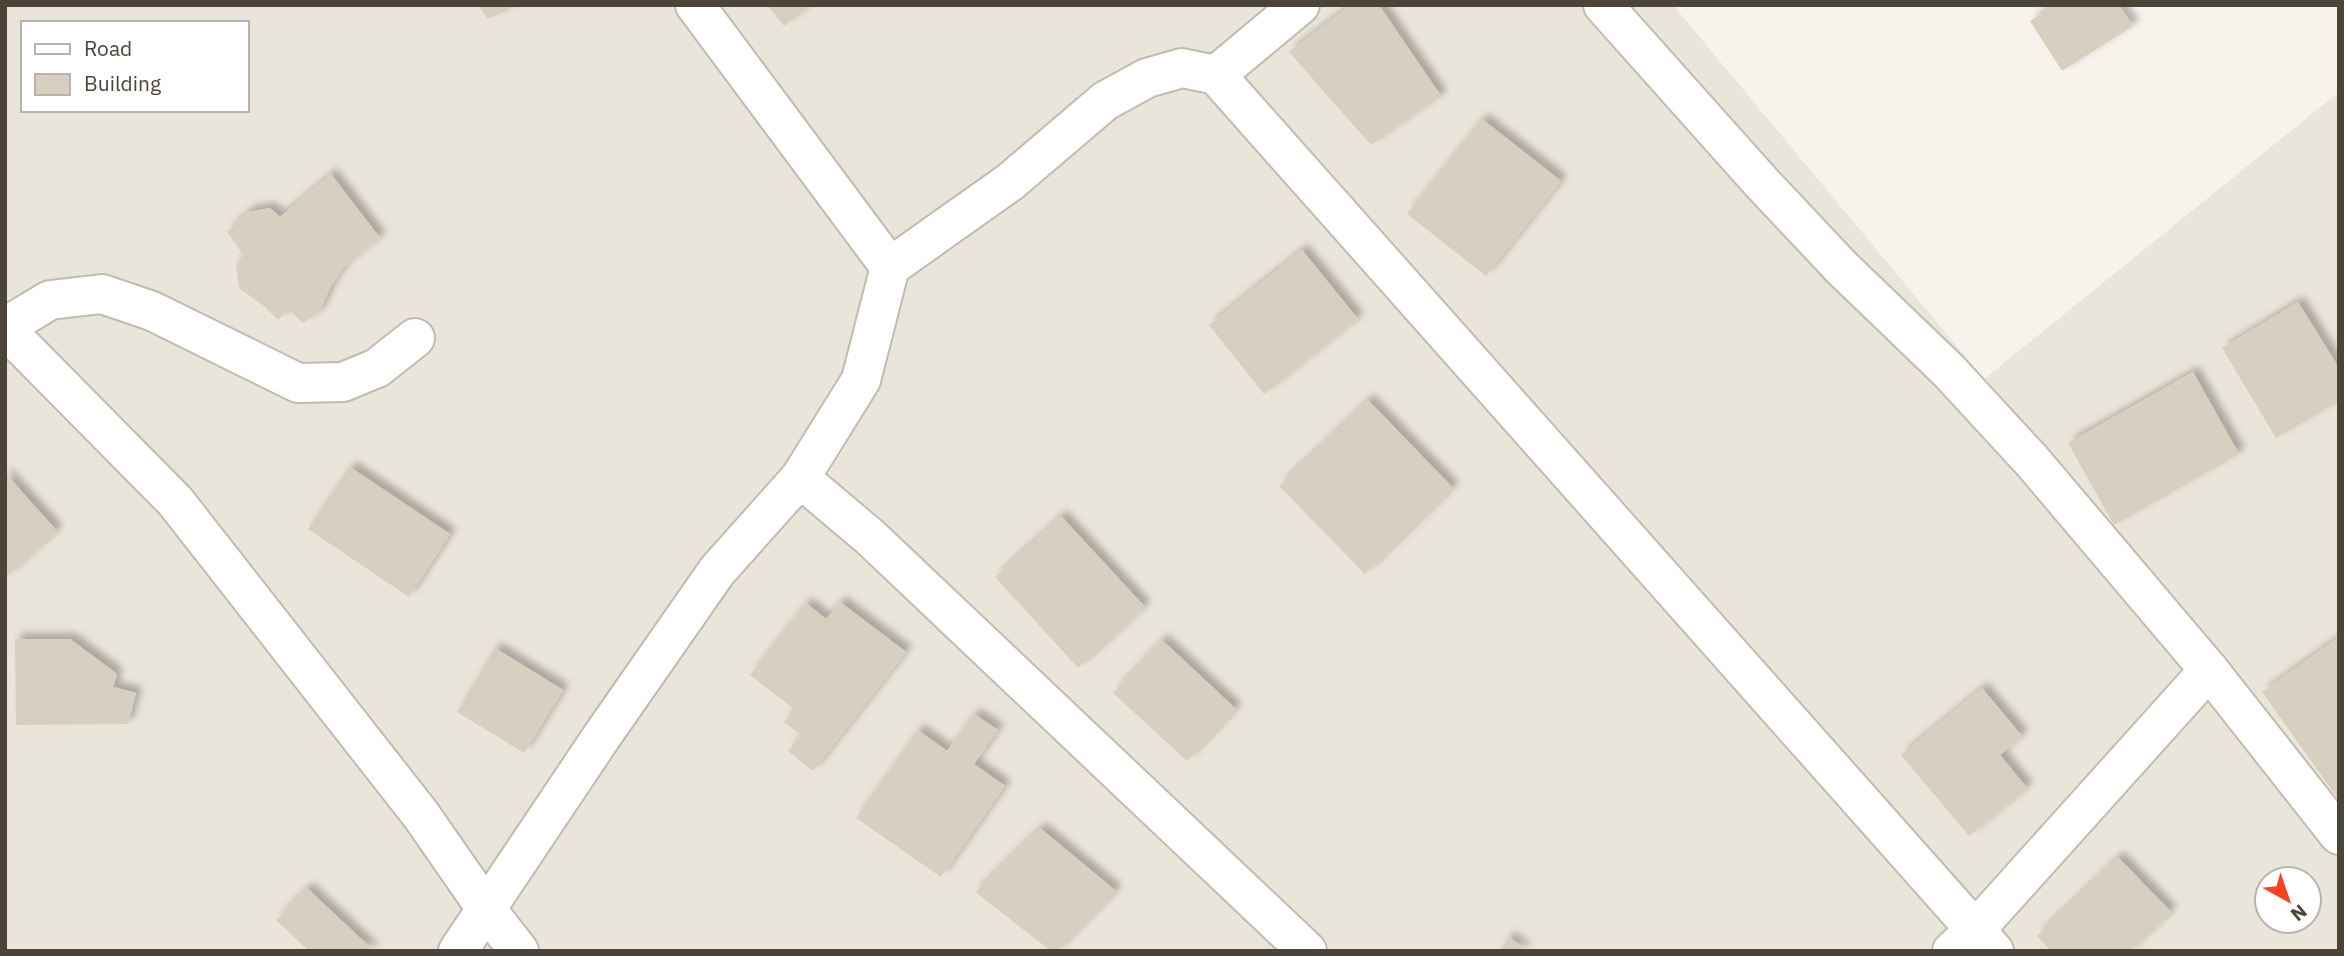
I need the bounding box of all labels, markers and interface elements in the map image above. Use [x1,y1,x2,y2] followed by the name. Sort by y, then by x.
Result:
[21,21,248,112] legend
[84,34,132,62] text: Road
[84,69,161,97] text: Building
[2253,865,2323,935] north arrow
[2286,899,2312,927] text: N

